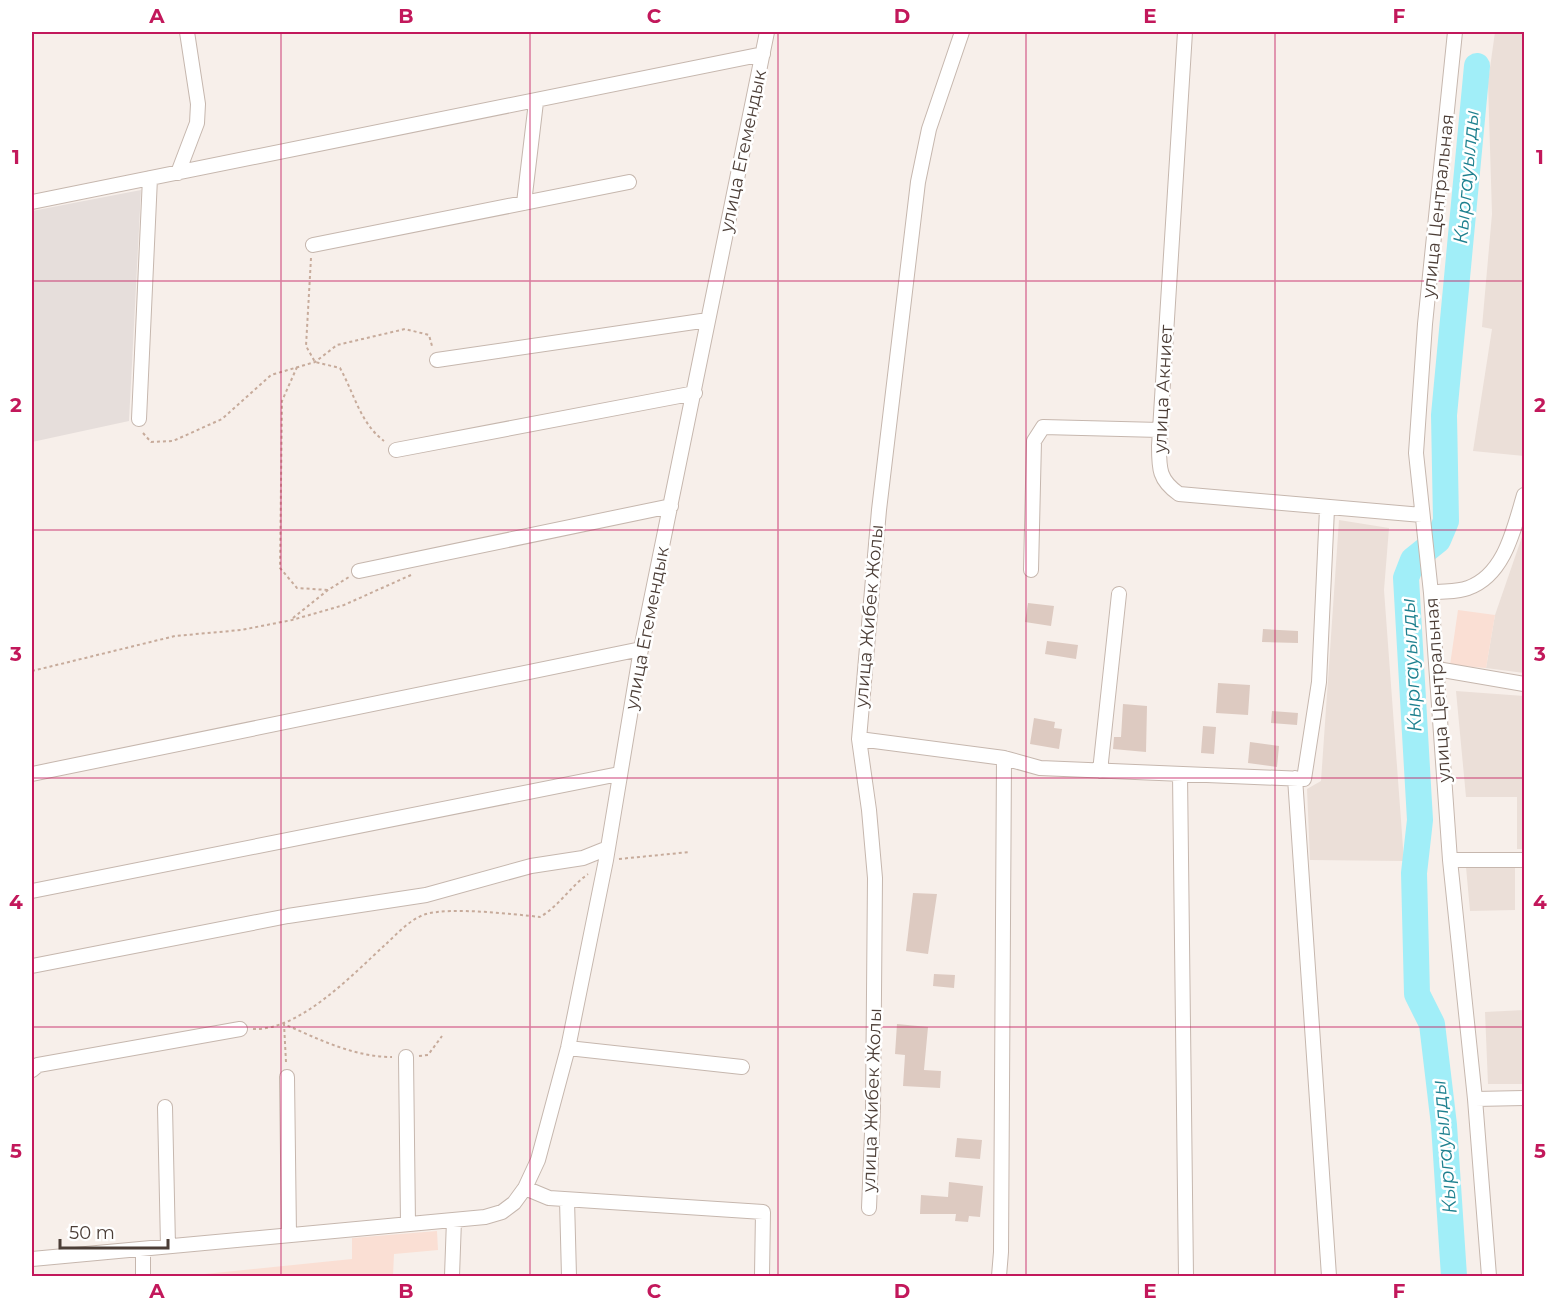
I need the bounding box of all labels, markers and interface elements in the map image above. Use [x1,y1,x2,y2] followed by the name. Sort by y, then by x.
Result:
[148,4,165,28] text: A
[398,4,414,28] text: B
[647,4,662,28] text: C
[894,4,910,28] text: D
[1143,4,1157,28] text: E
[1393,4,1406,28] text: F
[715,67,771,235] street label: улица Егемендык
[1448,109,1484,245] water label: Кыргауылды
[1417,113,1459,300] street label: улица Центральная
[12,145,20,169] text: 1
[1536,145,1544,169] text: 1
[1149,324,1177,455] street label: улица Акниет
[10,393,22,417] text: 2
[1534,393,1546,417] text: 2
[850,523,888,710] street label: улица Жибек Жолы
[620,544,674,712] street label: улица Егемендык
[1396,597,1426,733] water label: Кыргауылды
[1421,597,1456,784] street label: улица Центральная
[9,642,22,666] text: 3
[1533,642,1546,666] text: 3
[9,890,23,914] text: 4
[1533,890,1547,914] text: 4
[858,1008,886,1193] street label: улица Жибек Жолы
[1426,1079,1462,1215] water label: Кыргауылды
[10,1139,22,1163] text: 5
[1534,1139,1546,1163] text: 5
[60,1212,168,1250] scale bar
[69,1222,115,1244] text: 50 m
[148,1279,165,1303] text: A
[398,1279,414,1303] text: B
[647,1279,662,1303] text: C
[894,1279,910,1303] text: D
[1143,1279,1157,1303] text: E
[1393,1279,1406,1303] text: F

